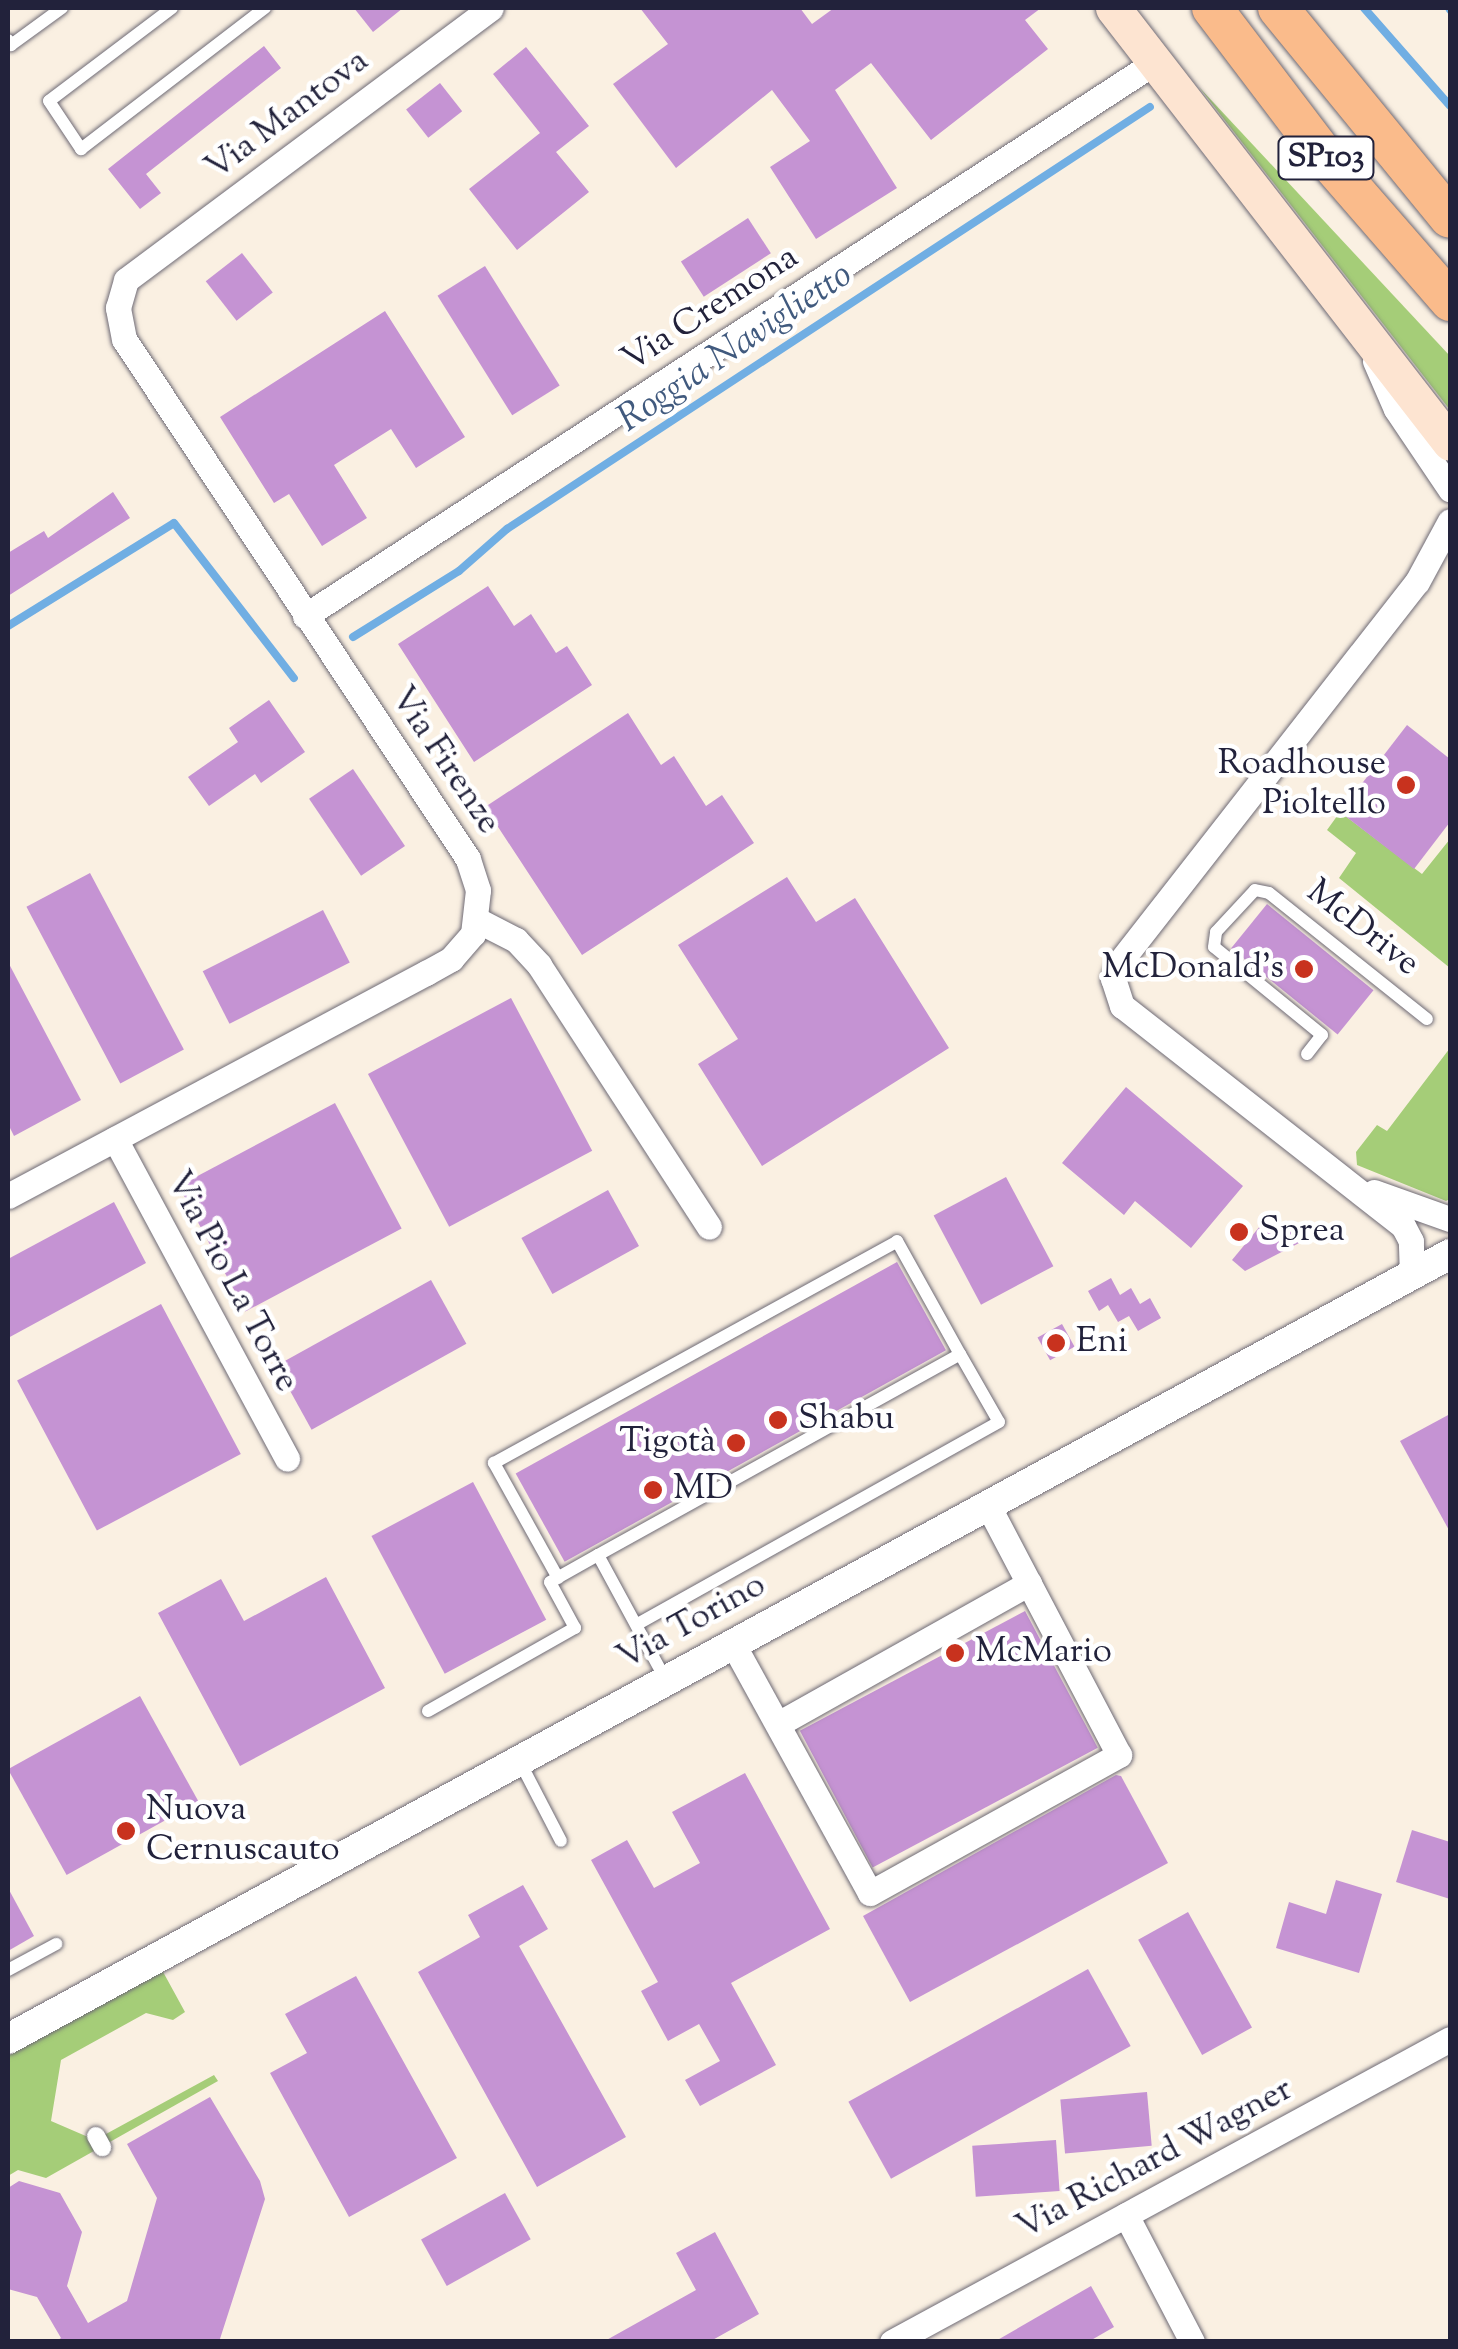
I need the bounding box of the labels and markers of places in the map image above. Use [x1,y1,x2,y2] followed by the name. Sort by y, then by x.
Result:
[1218,744,1386,826] place label: Roadhouse Pioltello
[1395,774,1417,796] marker: Roadhouse Pioltello
[1102,948,1284,990] place label: McDonald's
[1293,958,1315,980] marker: McDonald's
[1259,1211,1345,1253] place label: Sprea
[1228,1221,1250,1243] marker: Sprea
[1076,1322,1128,1364] place label: Eni
[1045,1332,1067,1354] marker: Eni
[798,1399,894,1441] place label: Shabu
[767,1409,789,1431] marker: Shabu
[619,1422,716,1464] place label: Tigotà
[725,1432,747,1454] marker: Tigotà
[673,1469,733,1511] place label: MD
[642,1479,664,1501] marker: MD
[975,1632,1112,1674] place label: McMario
[944,1642,966,1664] marker: McMario
[146,1790,340,1872] place label: Nuova Cernuscauto
[115,1820,137,1842] marker: Nuova Cernuscauto

